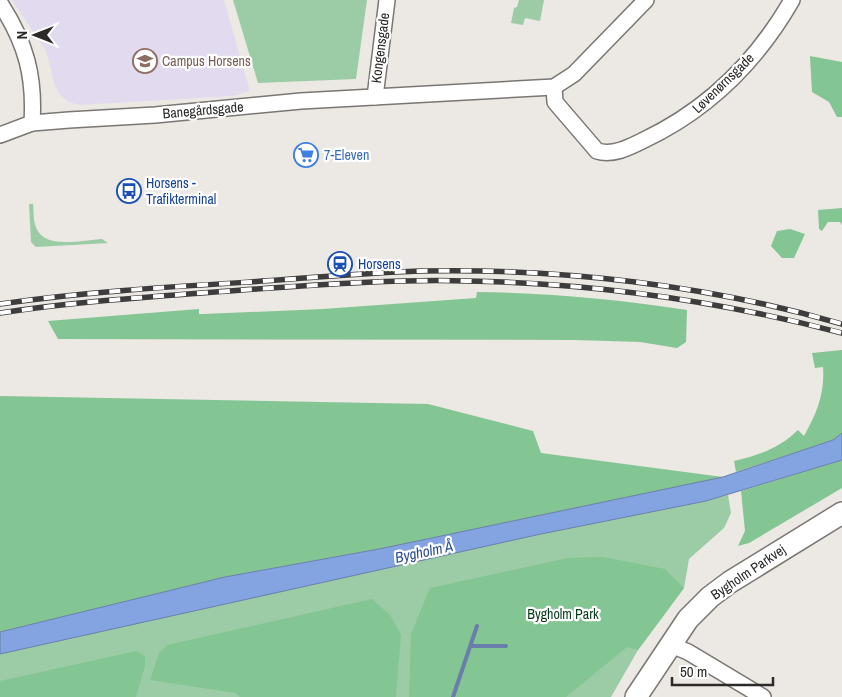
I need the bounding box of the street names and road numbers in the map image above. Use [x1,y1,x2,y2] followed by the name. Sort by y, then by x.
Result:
[367,12,393,84] street label: Kongensgade
[688,49,758,117] street label: Løvenørnsgade
[162,98,244,122] street label: Banegårdsgade
[707,540,789,604] street label: Bygholm Parkvej

